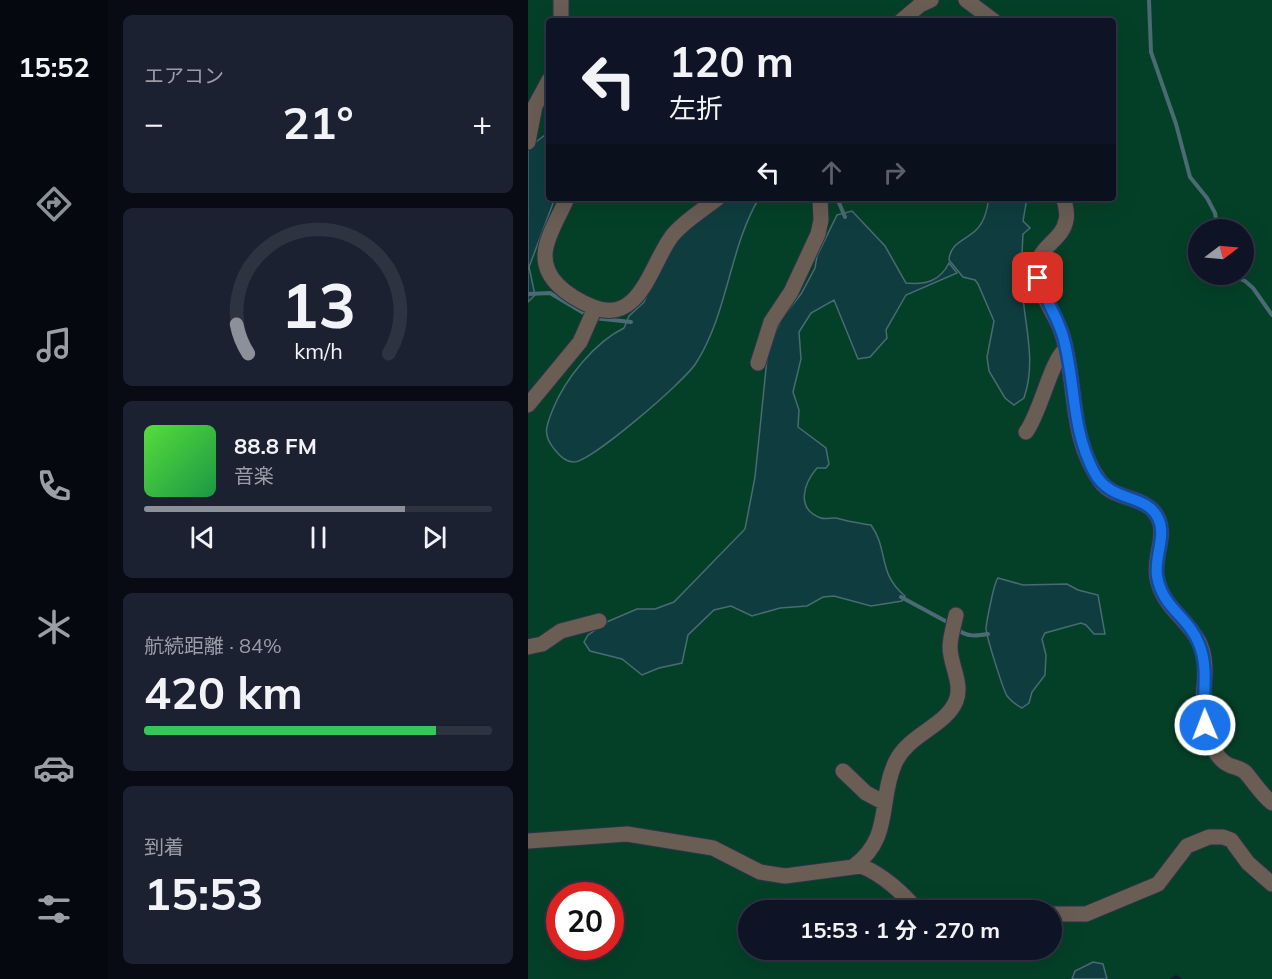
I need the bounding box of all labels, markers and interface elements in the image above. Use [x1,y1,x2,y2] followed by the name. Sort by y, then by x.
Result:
[669,35,794,88] text: 120 m
[570,42,648,120] icon: left
[18,50,90,84] text: 15:52
[144,63,224,88] text: エアコン
[669,91,723,125] text: 左折
[282,94,354,150] text: 21°
[144,102,164,143] text: −
[472,102,492,143] text: +
[752,156,785,189] icon: left
[815,156,848,189] icon: ahead
[878,156,911,189] icon: right
[33,183,75,225] icon: directions
[1188,219,1254,285] north arrow
[1188,219,1254,285] map controls
[1012,252,1063,303] pin
[1021,261,1054,294] icon: arrive
[281,265,355,344] text: 13
[33,324,75,366] icon: music
[294,337,342,364] text: km/h
[234,432,317,460] text: 88.8 FM
[234,463,274,488] text: 音楽
[33,465,75,507] icon: phone
[186,521,219,554] icon: previous
[302,521,335,554] icon: pause
[418,521,451,554] icon: next
[33,606,75,648] icon: climate
[144,633,282,658] text: 航続距離 · 84%
[144,664,303,720] text: 420 km
[1173,693,1237,757] position arrow
[33,747,75,789] icon: car
[144,834,184,859] text: 到着
[144,865,263,921] text: 15:53
[546,882,624,960] speed limit sign: 20
[33,888,75,930] icon: filters
[800,916,1000,944] text: 15:53 · 1 分 · 270 m

